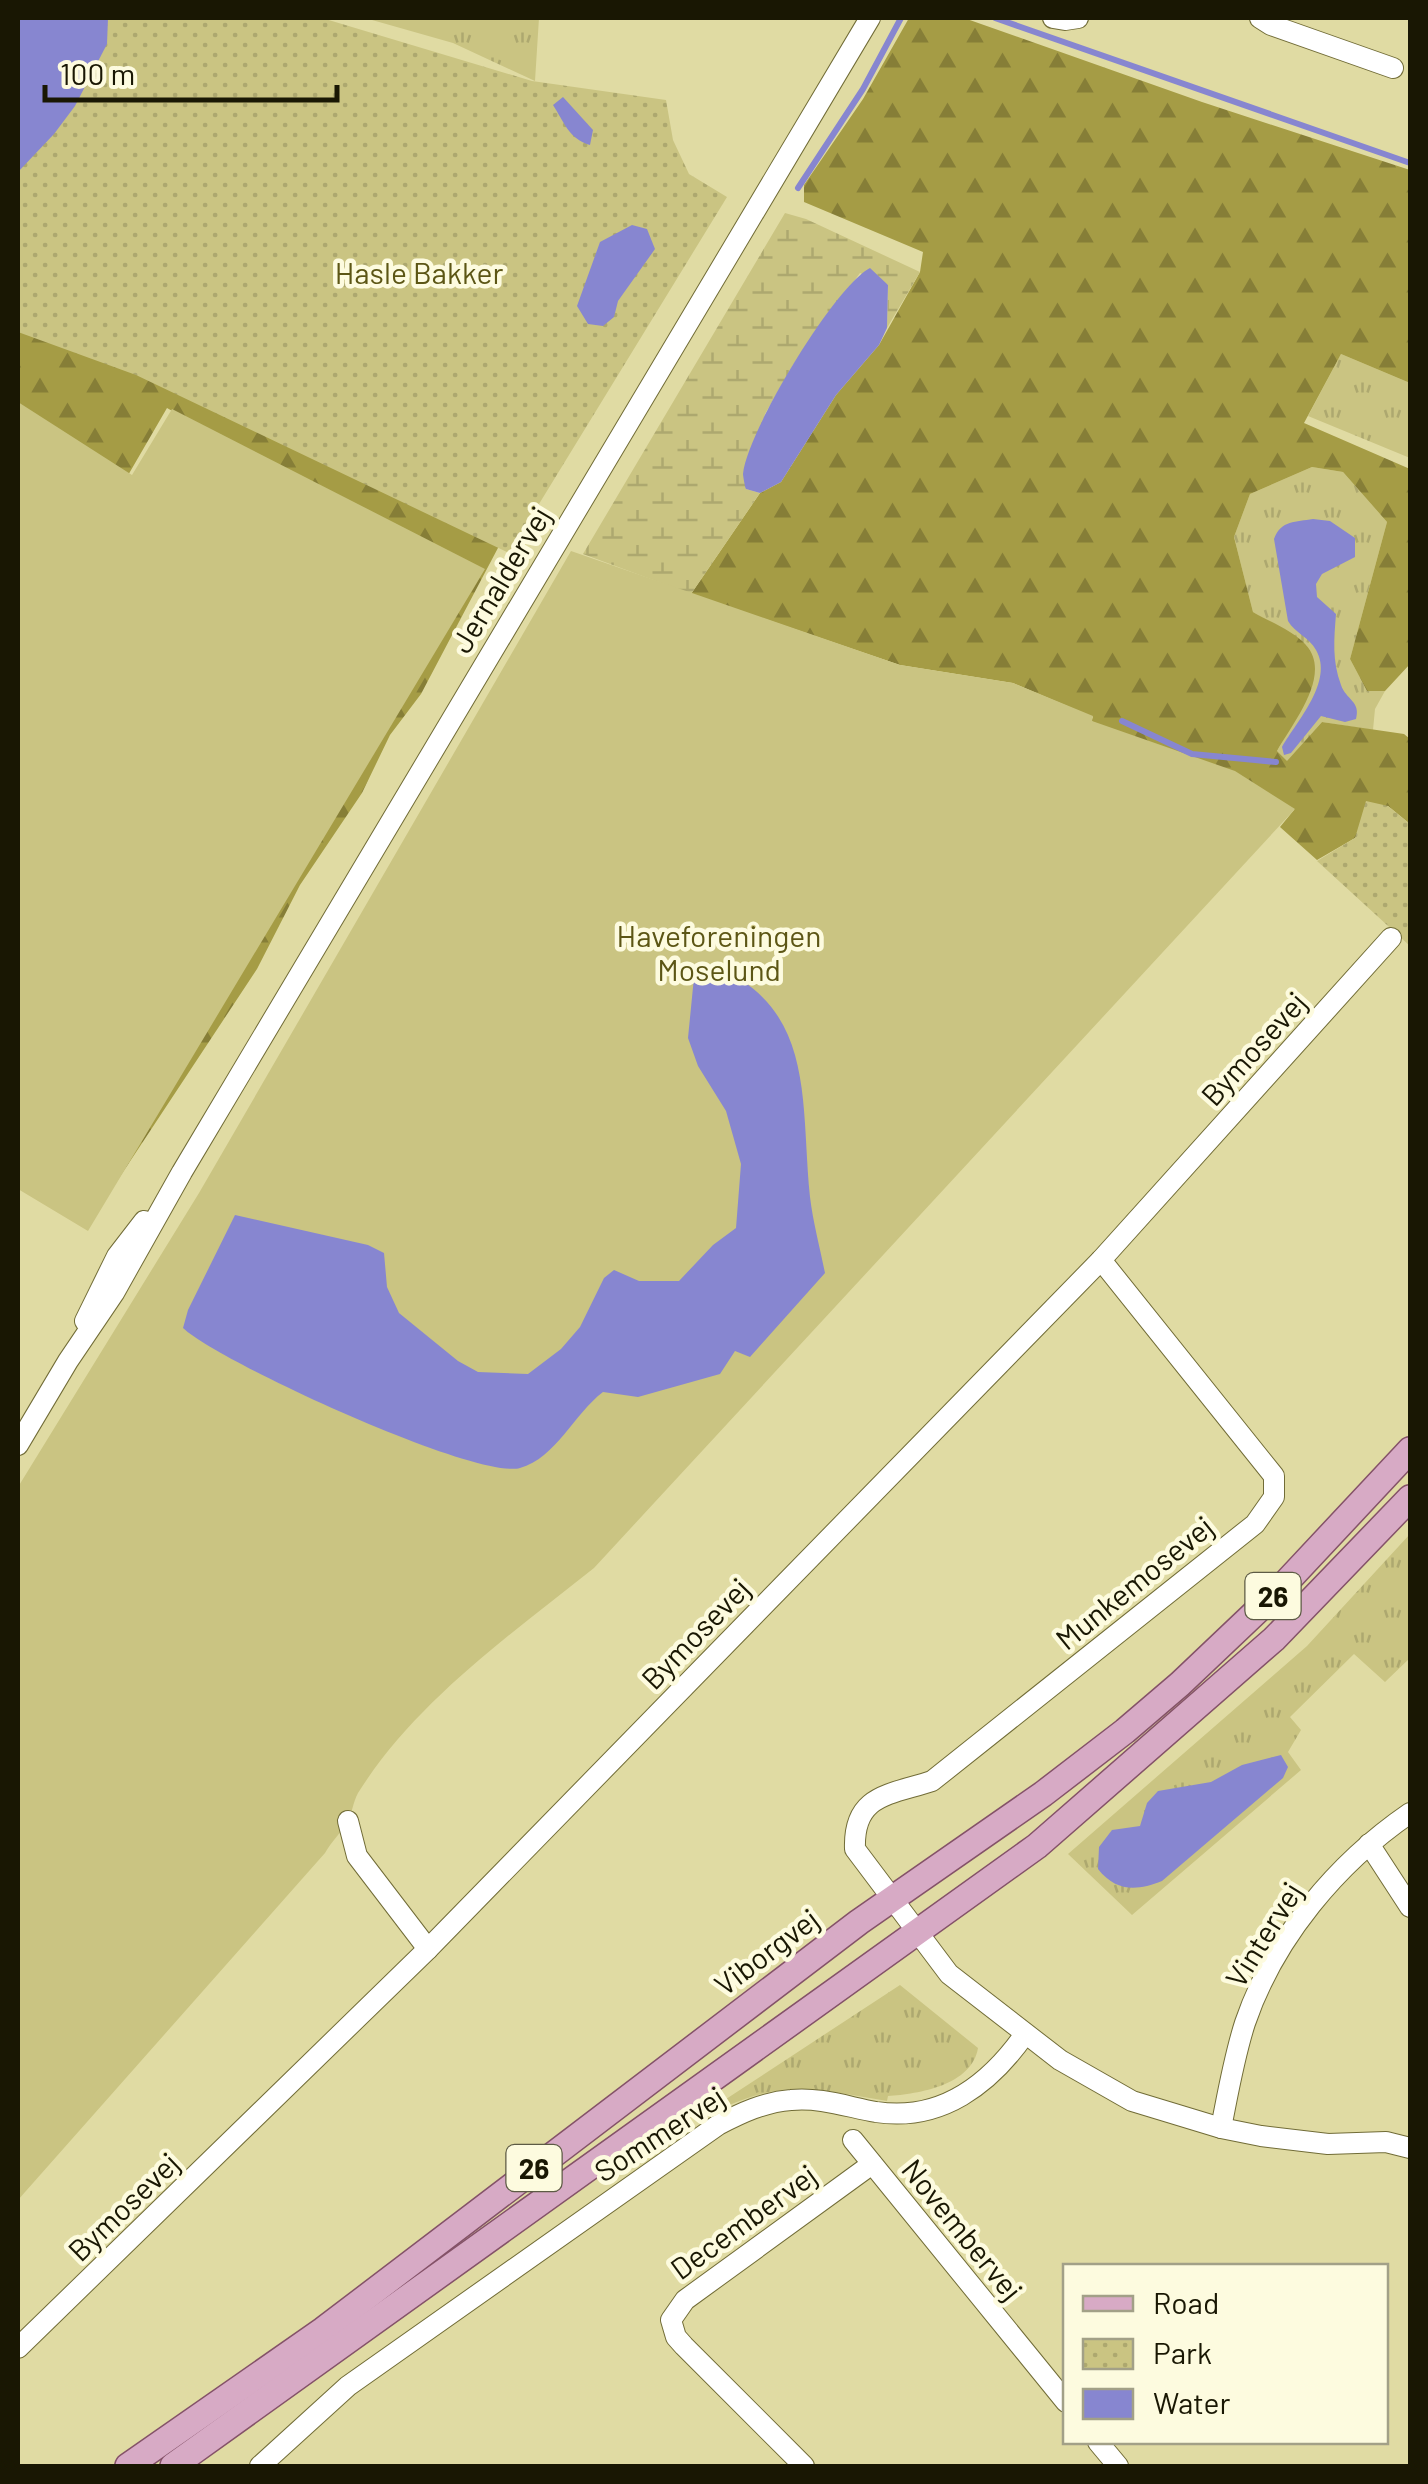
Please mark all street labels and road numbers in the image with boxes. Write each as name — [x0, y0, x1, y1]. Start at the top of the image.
street label: Jernaldervej — [442, 500, 558, 658]
street label: Bymosevej — [1193, 984, 1313, 1112]
street label: Munkemosevej — [1048, 1508, 1220, 1656]
street label: Bymosevej — [633, 1570, 757, 1696]
road number: 26 — [1246, 1573, 1300, 1619]
street label: Vintervej — [1217, 1875, 1309, 1993]
street label: Viborgvej — [707, 1900, 825, 2002]
street label: Sommervej — [587, 2078, 731, 2188]
street label: Bymosevej — [60, 2144, 186, 2268]
road number: 26 — [506, 2145, 562, 2191]
street label: Novembervej — [895, 2151, 1031, 2307]
street label: Decembervej — [663, 2156, 823, 2286]

